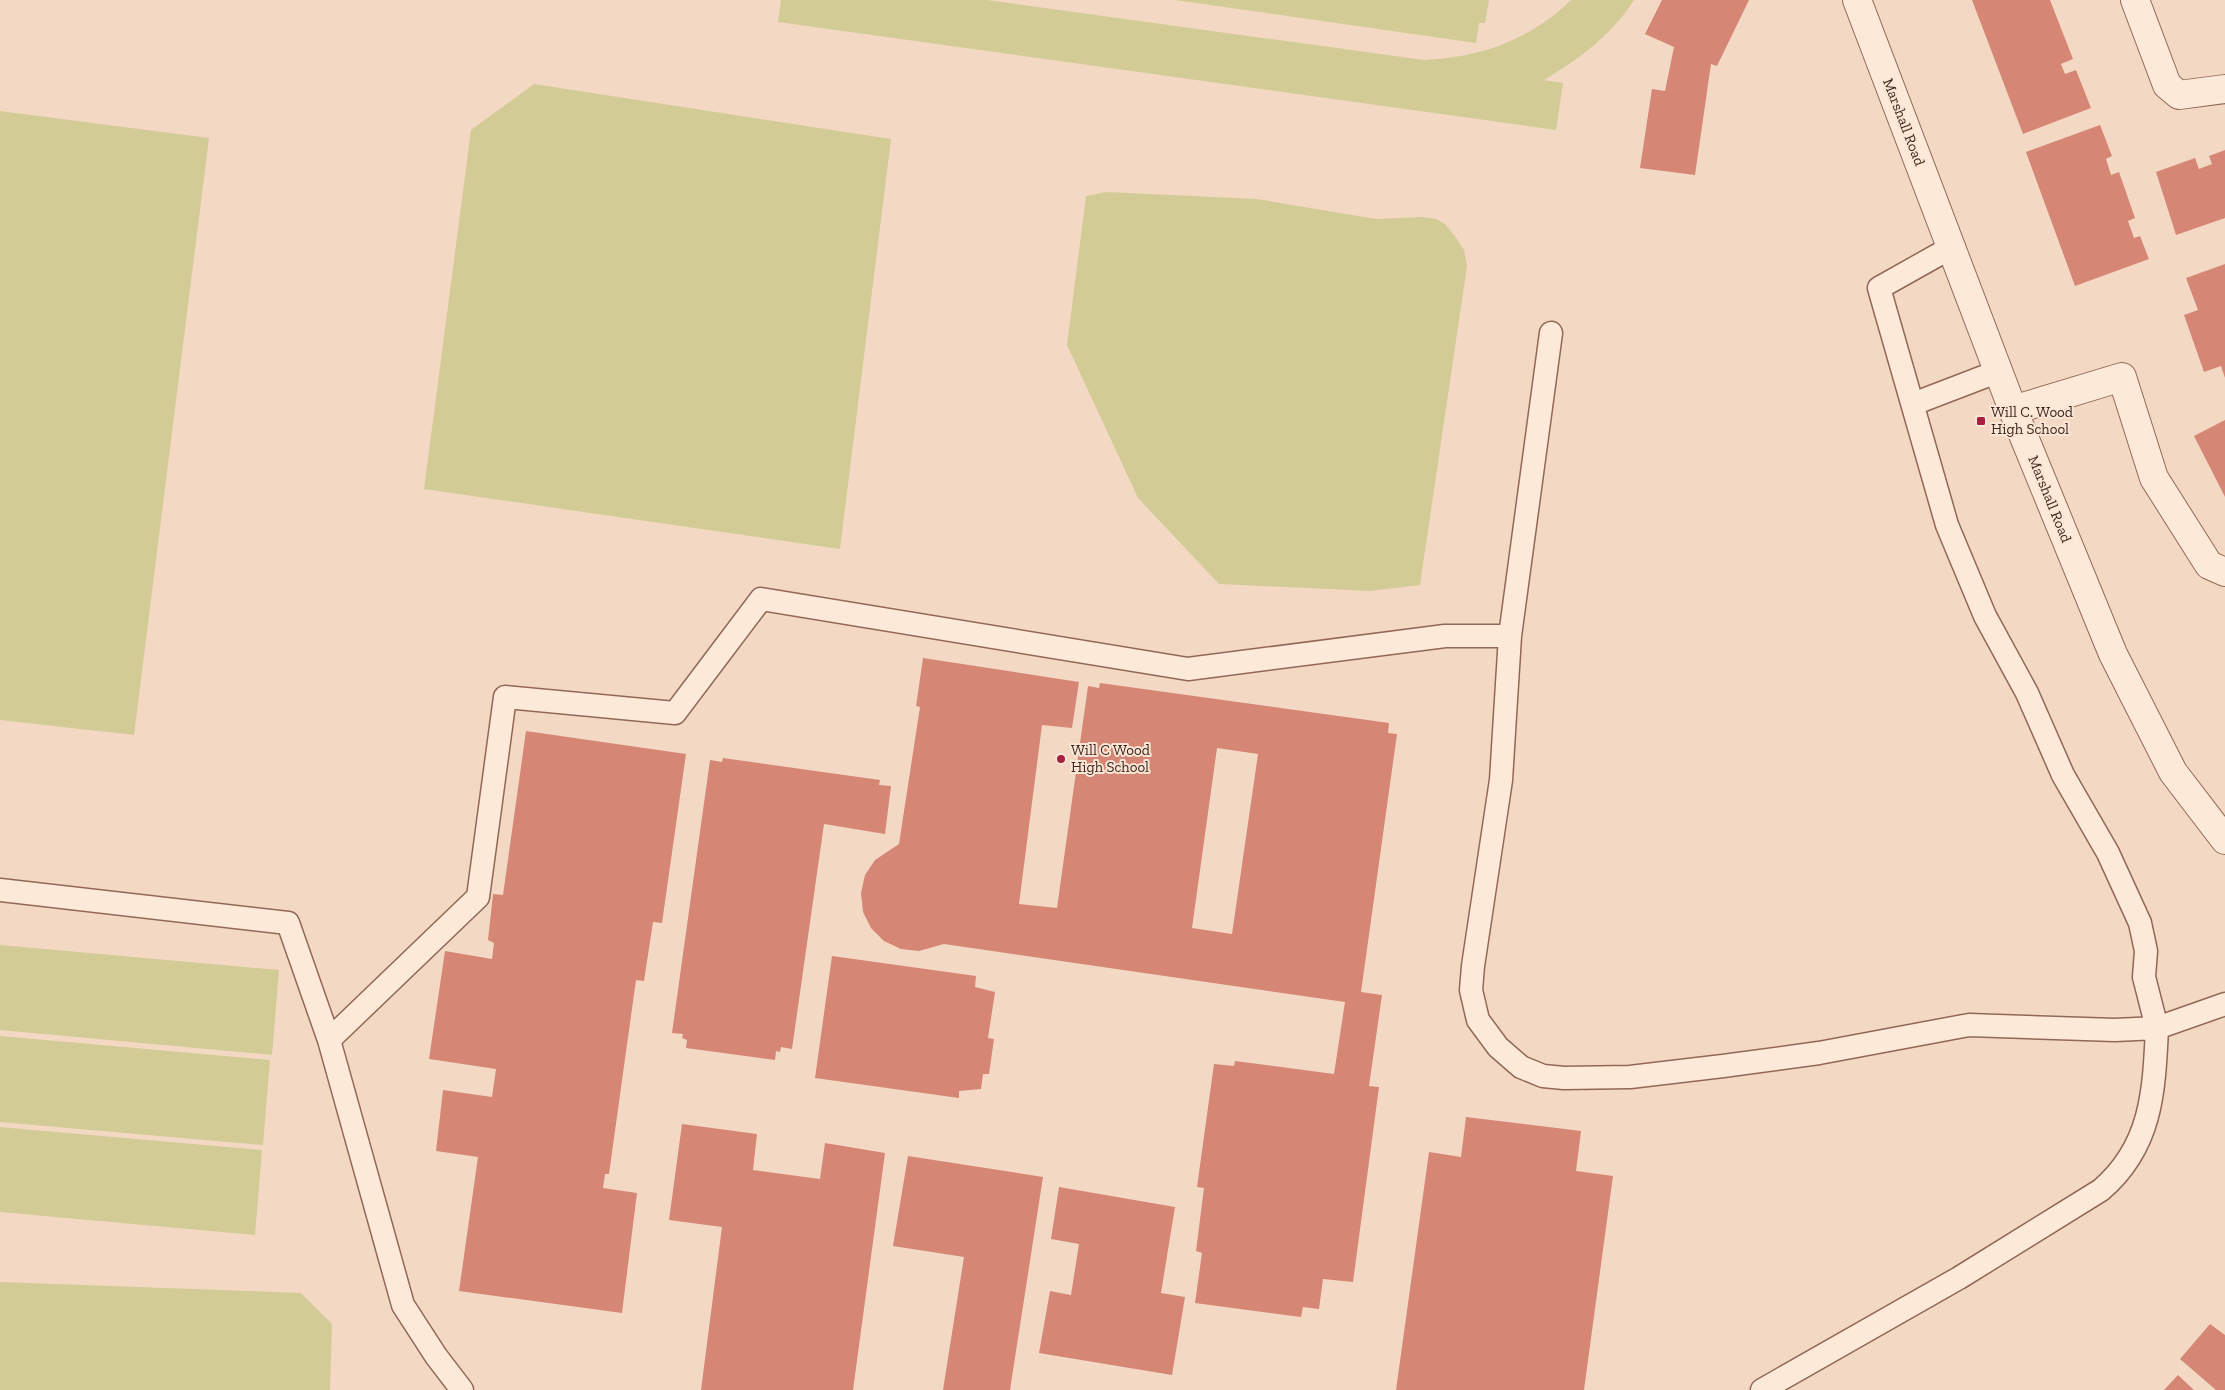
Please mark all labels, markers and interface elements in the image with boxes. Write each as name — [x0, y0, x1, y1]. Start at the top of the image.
street label: Marshall Road — [1879, 76, 1929, 169]
place label: Will C. Wood High School — [1991, 403, 2074, 438]
marker: Will C. Wood High School — [1975, 415, 1987, 427]
street label: Marshall Road — [2024, 453, 2076, 546]
place label: Will C Wood High School — [1071, 741, 1151, 776]
marker: Will C Wood High School — [1055, 753, 1067, 765]

